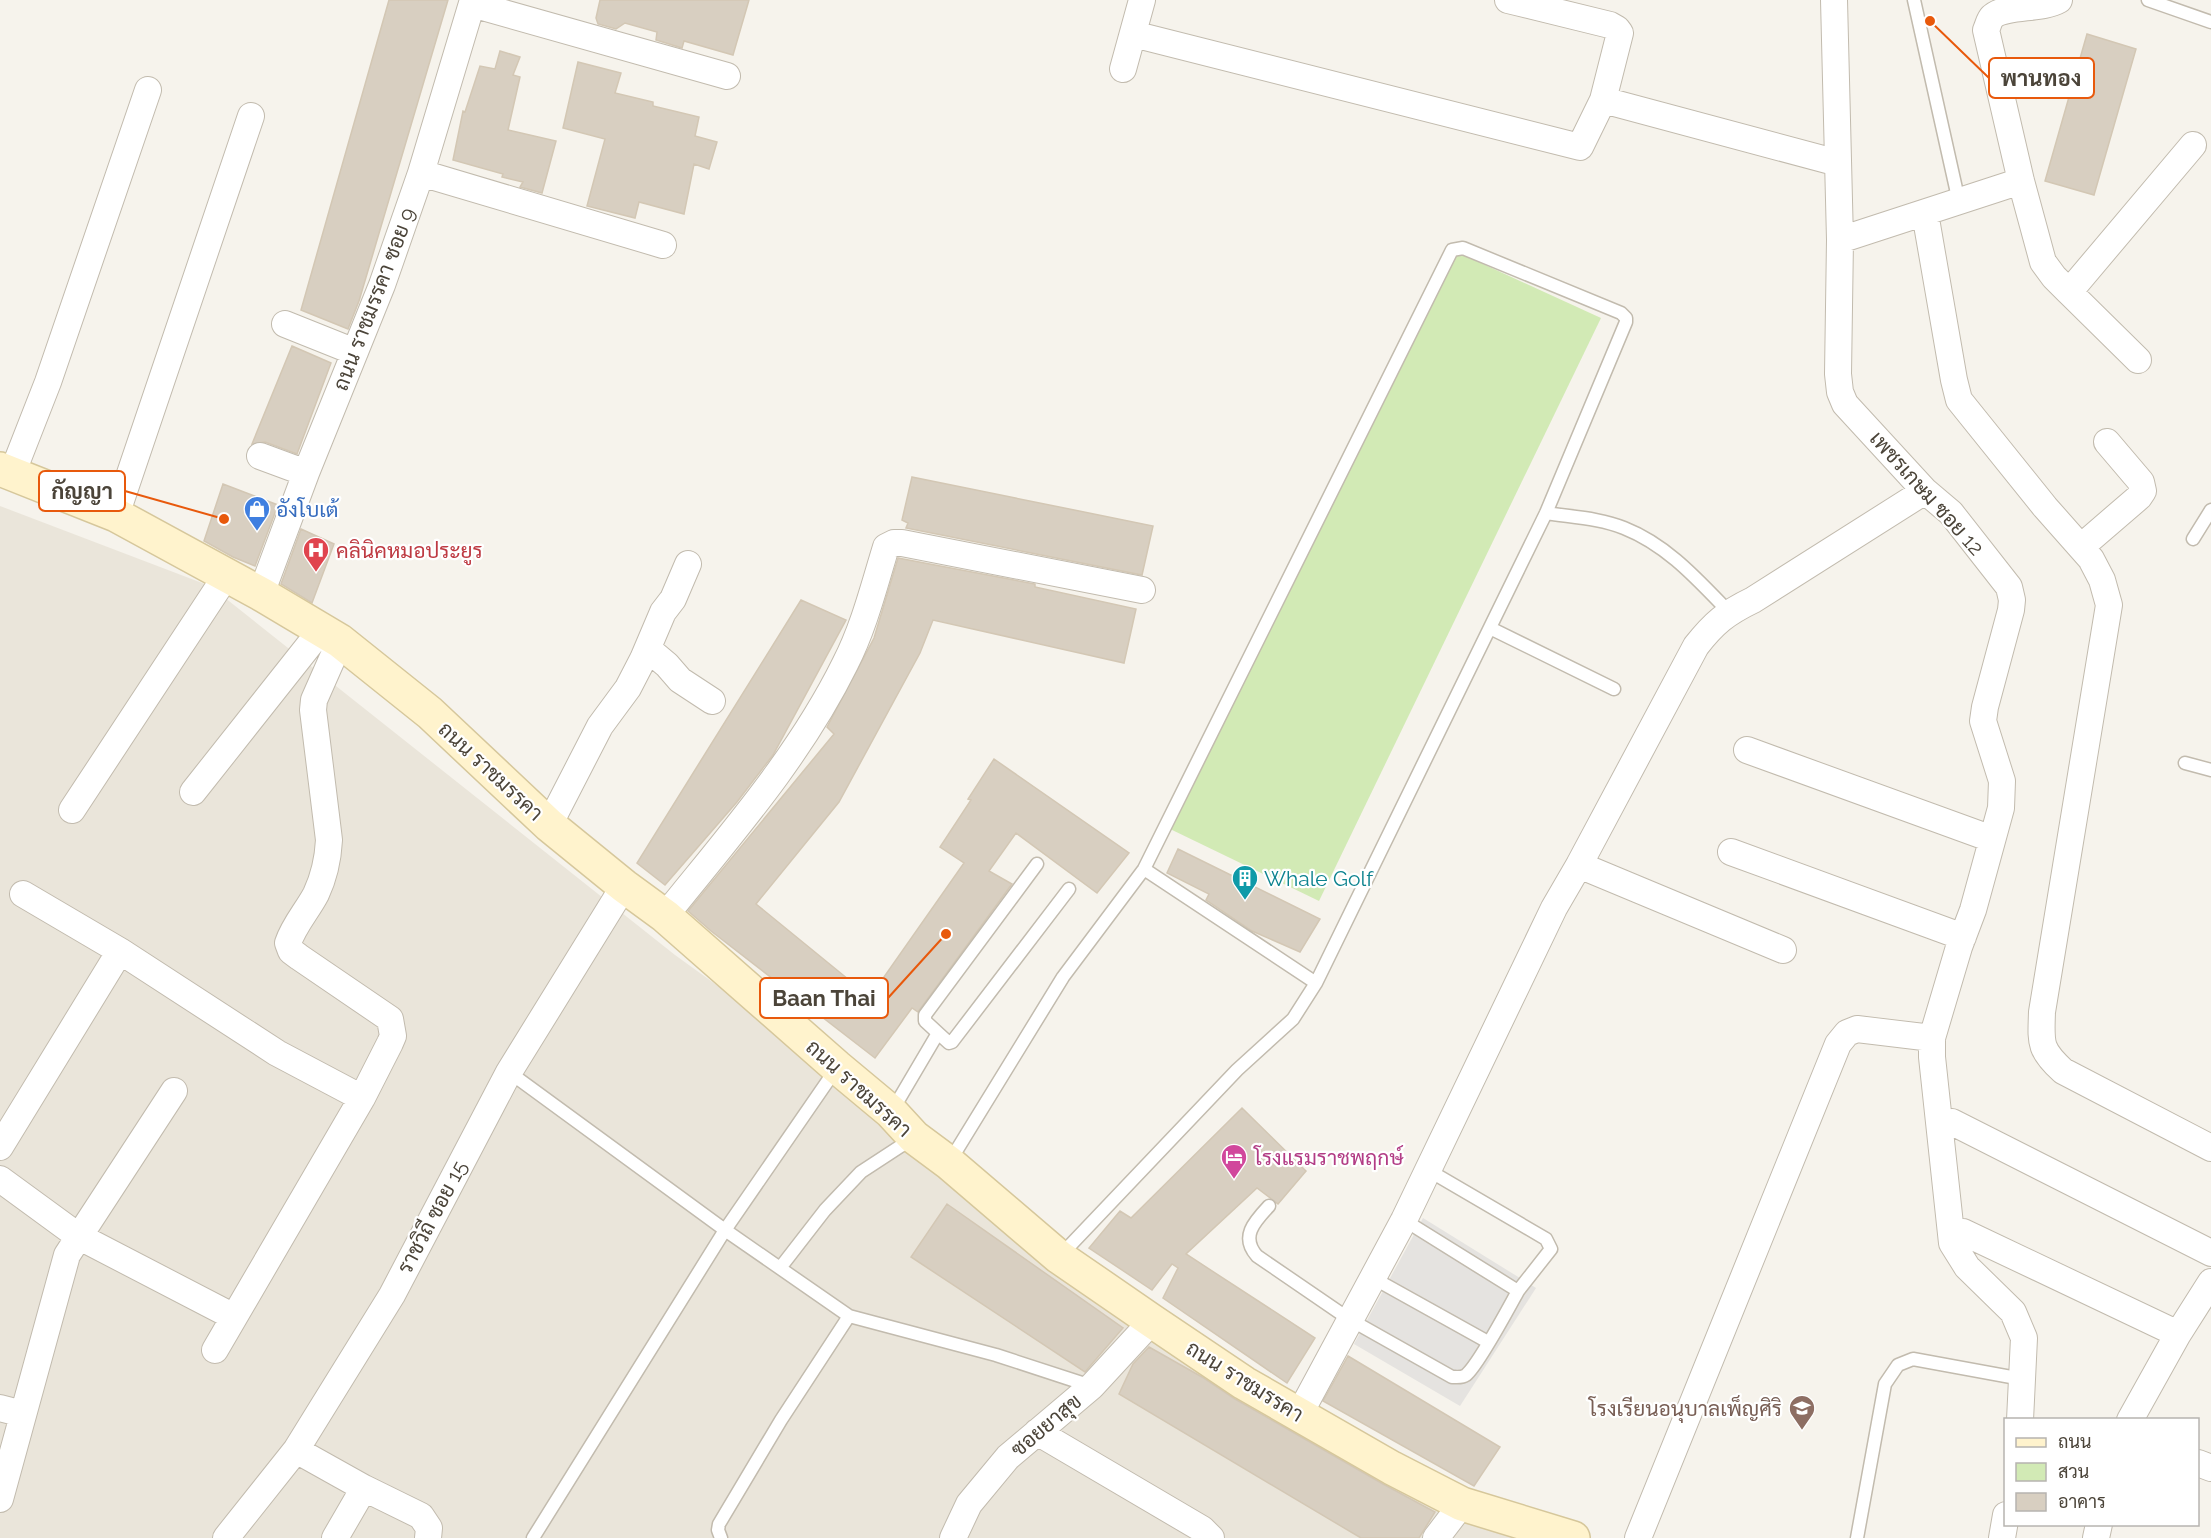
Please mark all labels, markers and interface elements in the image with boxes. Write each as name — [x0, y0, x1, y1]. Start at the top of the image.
callout: พานทอง — [1989, 58, 2094, 98]
text: พานทอง — [2001, 65, 2081, 91]
street label: ถนน ราชมรรคา ซอย 9 — [328, 204, 420, 394]
street label: เพชรเกษม ซอย 12 — [1865, 426, 1989, 560]
callout: กัญญา — [39, 471, 125, 511]
text: กัญญา — [51, 478, 113, 505]
shop icon: อังโบเต้ — [242, 494, 272, 532]
place label: อังโบเต้ — [276, 497, 339, 522]
hospital icon: คลินิคหมอประยูร — [301, 535, 331, 573]
place label: คลินิคหมอประยูร — [336, 538, 483, 566]
street label: ถนน ราชมรรคา — [434, 716, 548, 826]
building icon: Whale Golf — [1230, 863, 1260, 901]
place label: Whale Golf — [1264, 866, 1374, 891]
callout: Baan Thai — [760, 978, 888, 1018]
text: Baan Thai — [772, 985, 876, 1011]
street label: ถนน ราชมรรคา — [801, 1034, 917, 1142]
hotel icon: โรงแรมราชพฤกษ์ — [1219, 1142, 1249, 1180]
place label: โรงแรมราชพฤกษ์ — [1253, 1144, 1404, 1170]
street label: ราชวิถี ซอย 15 — [392, 1156, 472, 1278]
street label: ถนน ราชมรรคา — [1182, 1335, 1308, 1427]
street label: ซอยยาสุข — [1006, 1388, 1088, 1463]
school or university icon: โรงเรียนอนุบาลเพ็ญศิริ — [1787, 1393, 1817, 1431]
place label: โรงเรียนอนุบาลเพ็ญศิริ — [1588, 1394, 1782, 1423]
legend — [2004, 1418, 2199, 1526]
text: ถนน — [2058, 1431, 2091, 1452]
text: สวน — [2058, 1461, 2089, 1482]
text: อาคาร — [2058, 1491, 2106, 1512]

